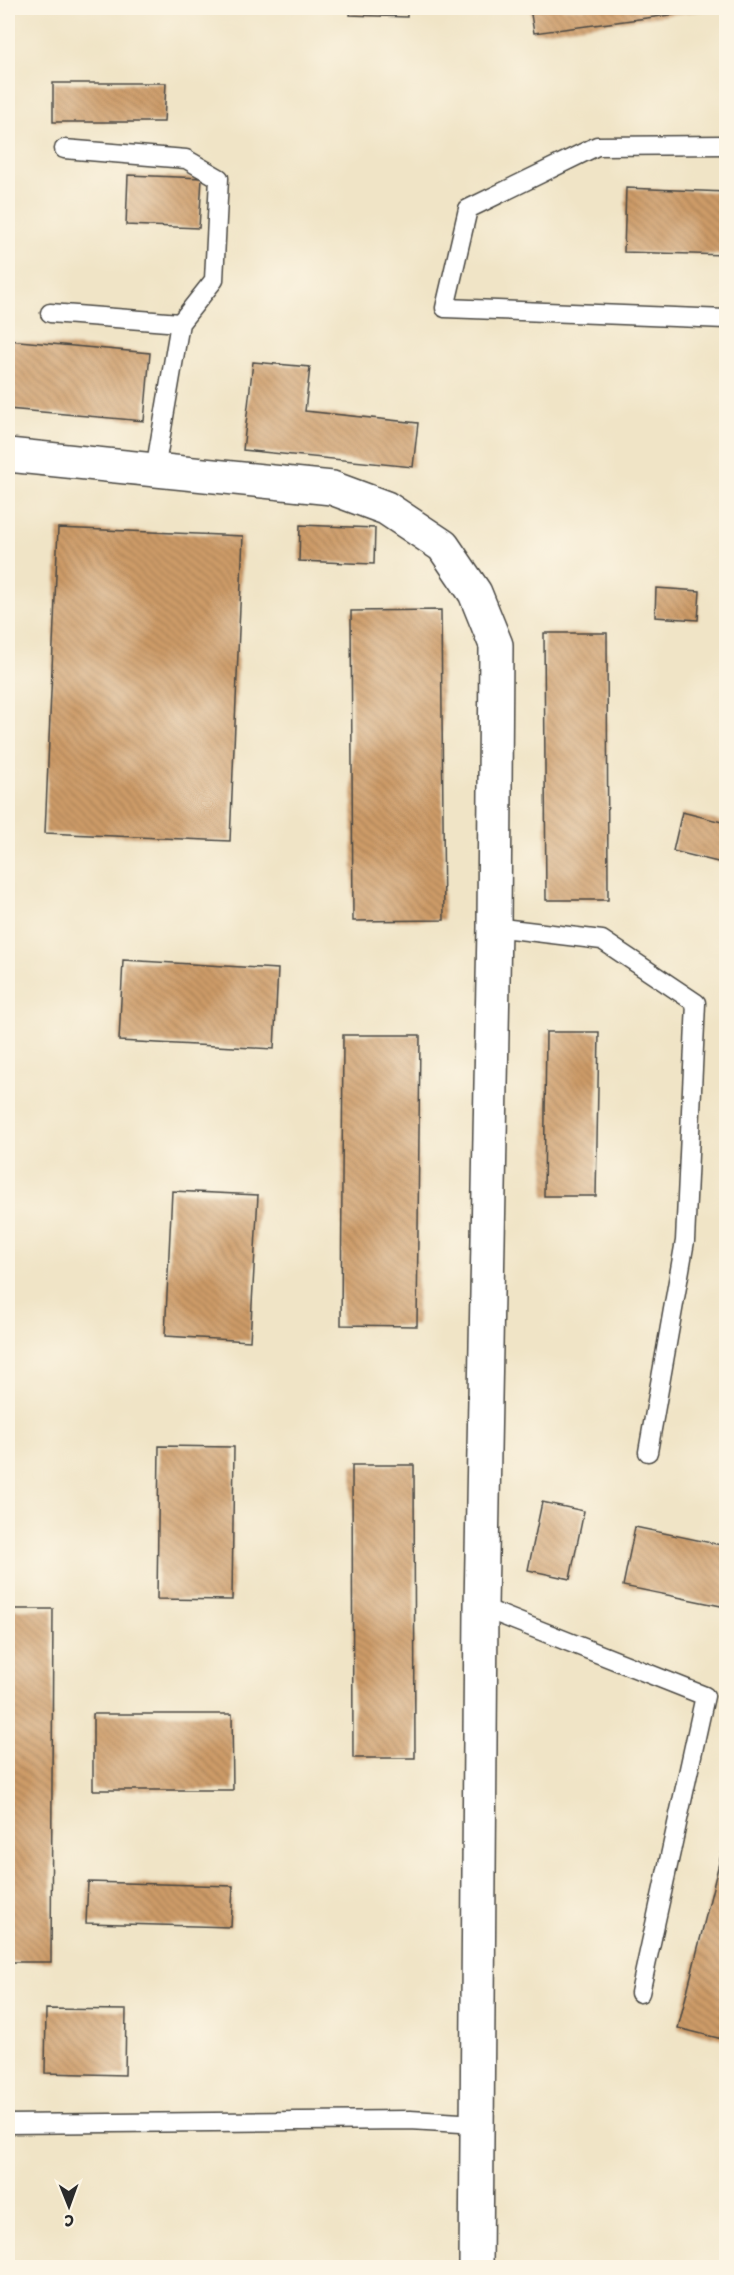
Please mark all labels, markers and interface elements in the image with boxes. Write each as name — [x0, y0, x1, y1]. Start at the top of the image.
north arrow — [39, 2176, 99, 2236]
text: С — [64, 2210, 74, 2231]

